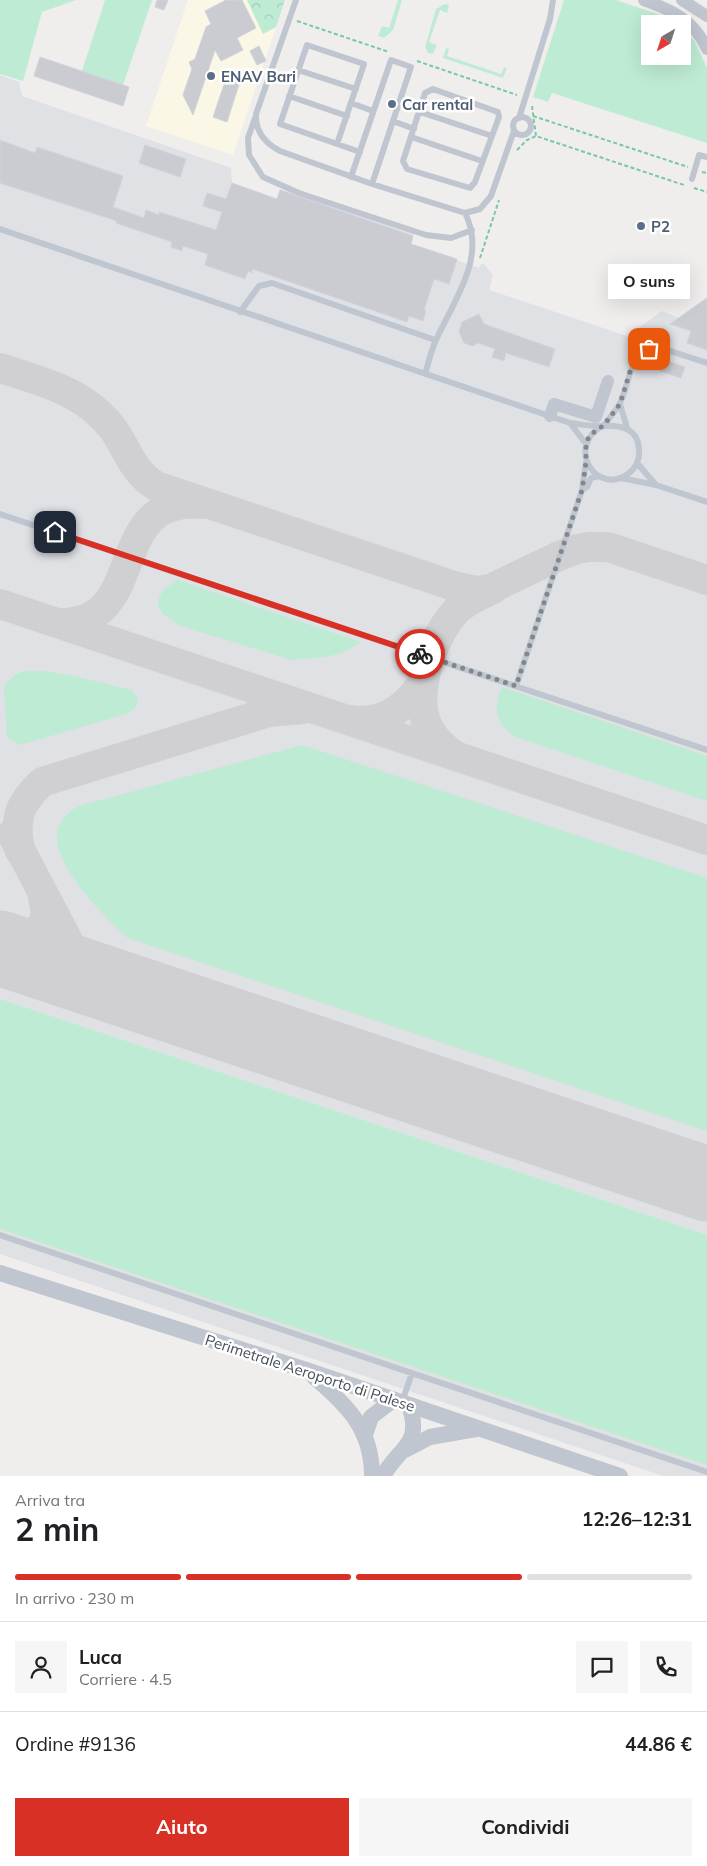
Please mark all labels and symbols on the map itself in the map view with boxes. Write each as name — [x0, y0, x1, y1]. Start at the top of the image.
north arrow — [641, 15, 691, 65]
place label: ENAV Bari — [221, 67, 296, 86]
marker: ENAV Bari — [205, 70, 217, 82]
place label: Car rental — [402, 95, 473, 114]
marker: Car rental — [386, 98, 398, 110]
place label: P2 — [651, 217, 670, 236]
marker: P2 — [635, 220, 647, 232]
callout: O suns — [608, 264, 690, 299]
pin — [628, 328, 670, 370]
pin — [34, 511, 76, 553]
courier — [395, 629, 445, 679]
street label: Perimetrale Aeroporto di Palese — [203, 1330, 417, 1416]

